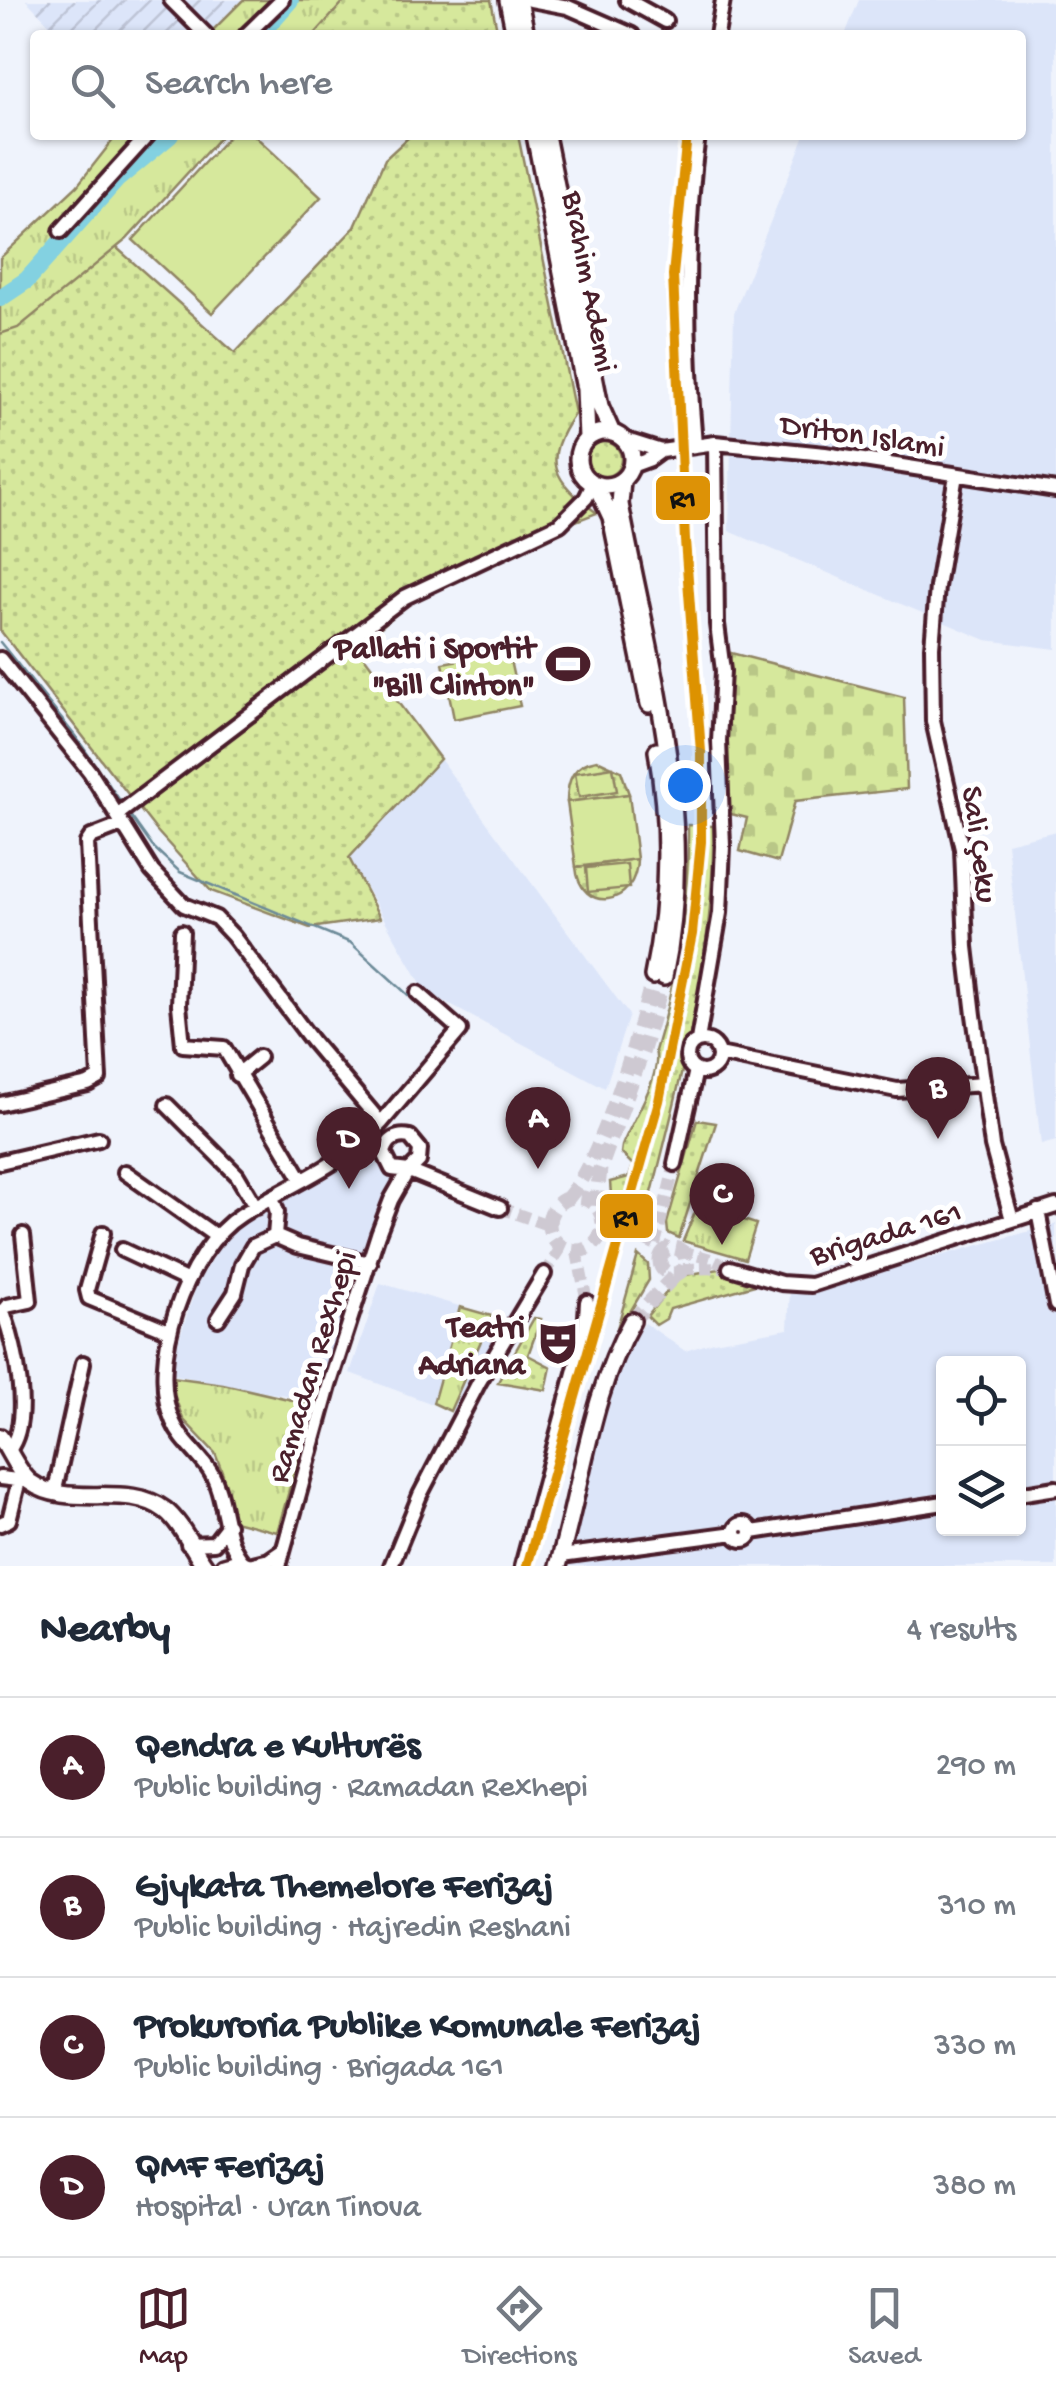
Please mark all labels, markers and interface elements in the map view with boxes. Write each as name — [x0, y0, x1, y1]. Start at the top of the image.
search box — [30, 30, 1026, 140]
icon: search — [65, 58, 120, 113]
text: Search here — [145, 63, 332, 107]
street label: Brahim Ademi — [551, 187, 623, 376]
street label: Driton Islami — [776, 407, 947, 468]
line badge: R1 — [654, 474, 712, 522]
text: R1 — [669, 485, 696, 518]
place label: Pallati i Sportit "Bill Clinton" — [332, 632, 538, 707]
sports icon: Pallati i Sportit "Bill Clinton" — [544, 640, 592, 688]
your location — [660, 760, 711, 811]
street label: Sali Çeku — [950, 784, 1004, 905]
pin: B — [906, 1056, 970, 1139]
pin: A — [506, 1086, 570, 1169]
pin: D — [316, 1106, 382, 1189]
pin: C — [690, 1162, 754, 1245]
line badge: R1 — [598, 1192, 655, 1240]
street label: Brigada 161 — [805, 1195, 967, 1277]
text: R1 — [612, 1204, 639, 1237]
street label: Ramadan Rexhepi — [261, 1247, 368, 1488]
place label: Teatri Adriana — [417, 1311, 527, 1386]
theatre icon: Teatri Adriana — [534, 1319, 582, 1367]
map controls — [936, 1356, 1026, 1536]
button: locate — [936, 1356, 1026, 1446]
button: layers — [936, 1446, 1026, 1536]
text: Nearby — [40, 1607, 170, 1656]
text: 4 results — [907, 1612, 1016, 1650]
text: Qendra e Kulturës — [135, 1726, 420, 1770]
text: A — [63, 1748, 82, 1786]
text: 290 m — [936, 1748, 1016, 1786]
text: Public building · Ramadan Rexhepi — [135, 1770, 588, 1808]
text: Gjykata Themelore Ferizaj — [135, 1866, 553, 1910]
text: B — [64, 1888, 81, 1926]
text: 310 m — [938, 1888, 1016, 1926]
text: Public building · Hajredin Reshani — [135, 1910, 571, 1948]
text: Prokuroria Publike Komunale Ferizaj — [135, 2006, 701, 2050]
text: C — [64, 2028, 81, 2066]
text: 330 m — [934, 2028, 1016, 2066]
text: Public building · Brigada 161 — [135, 2050, 504, 2088]
text: QMF Ferizaj — [135, 2146, 325, 2190]
text: D — [62, 2168, 83, 2206]
text: 380 m — [933, 2168, 1016, 2206]
text: Hospital · Uran Tinova — [135, 2190, 421, 2228]
tab: Map — [136, 2281, 191, 2374]
tab: Directions — [463, 2281, 577, 2374]
tab: Saved — [848, 2281, 920, 2374]

